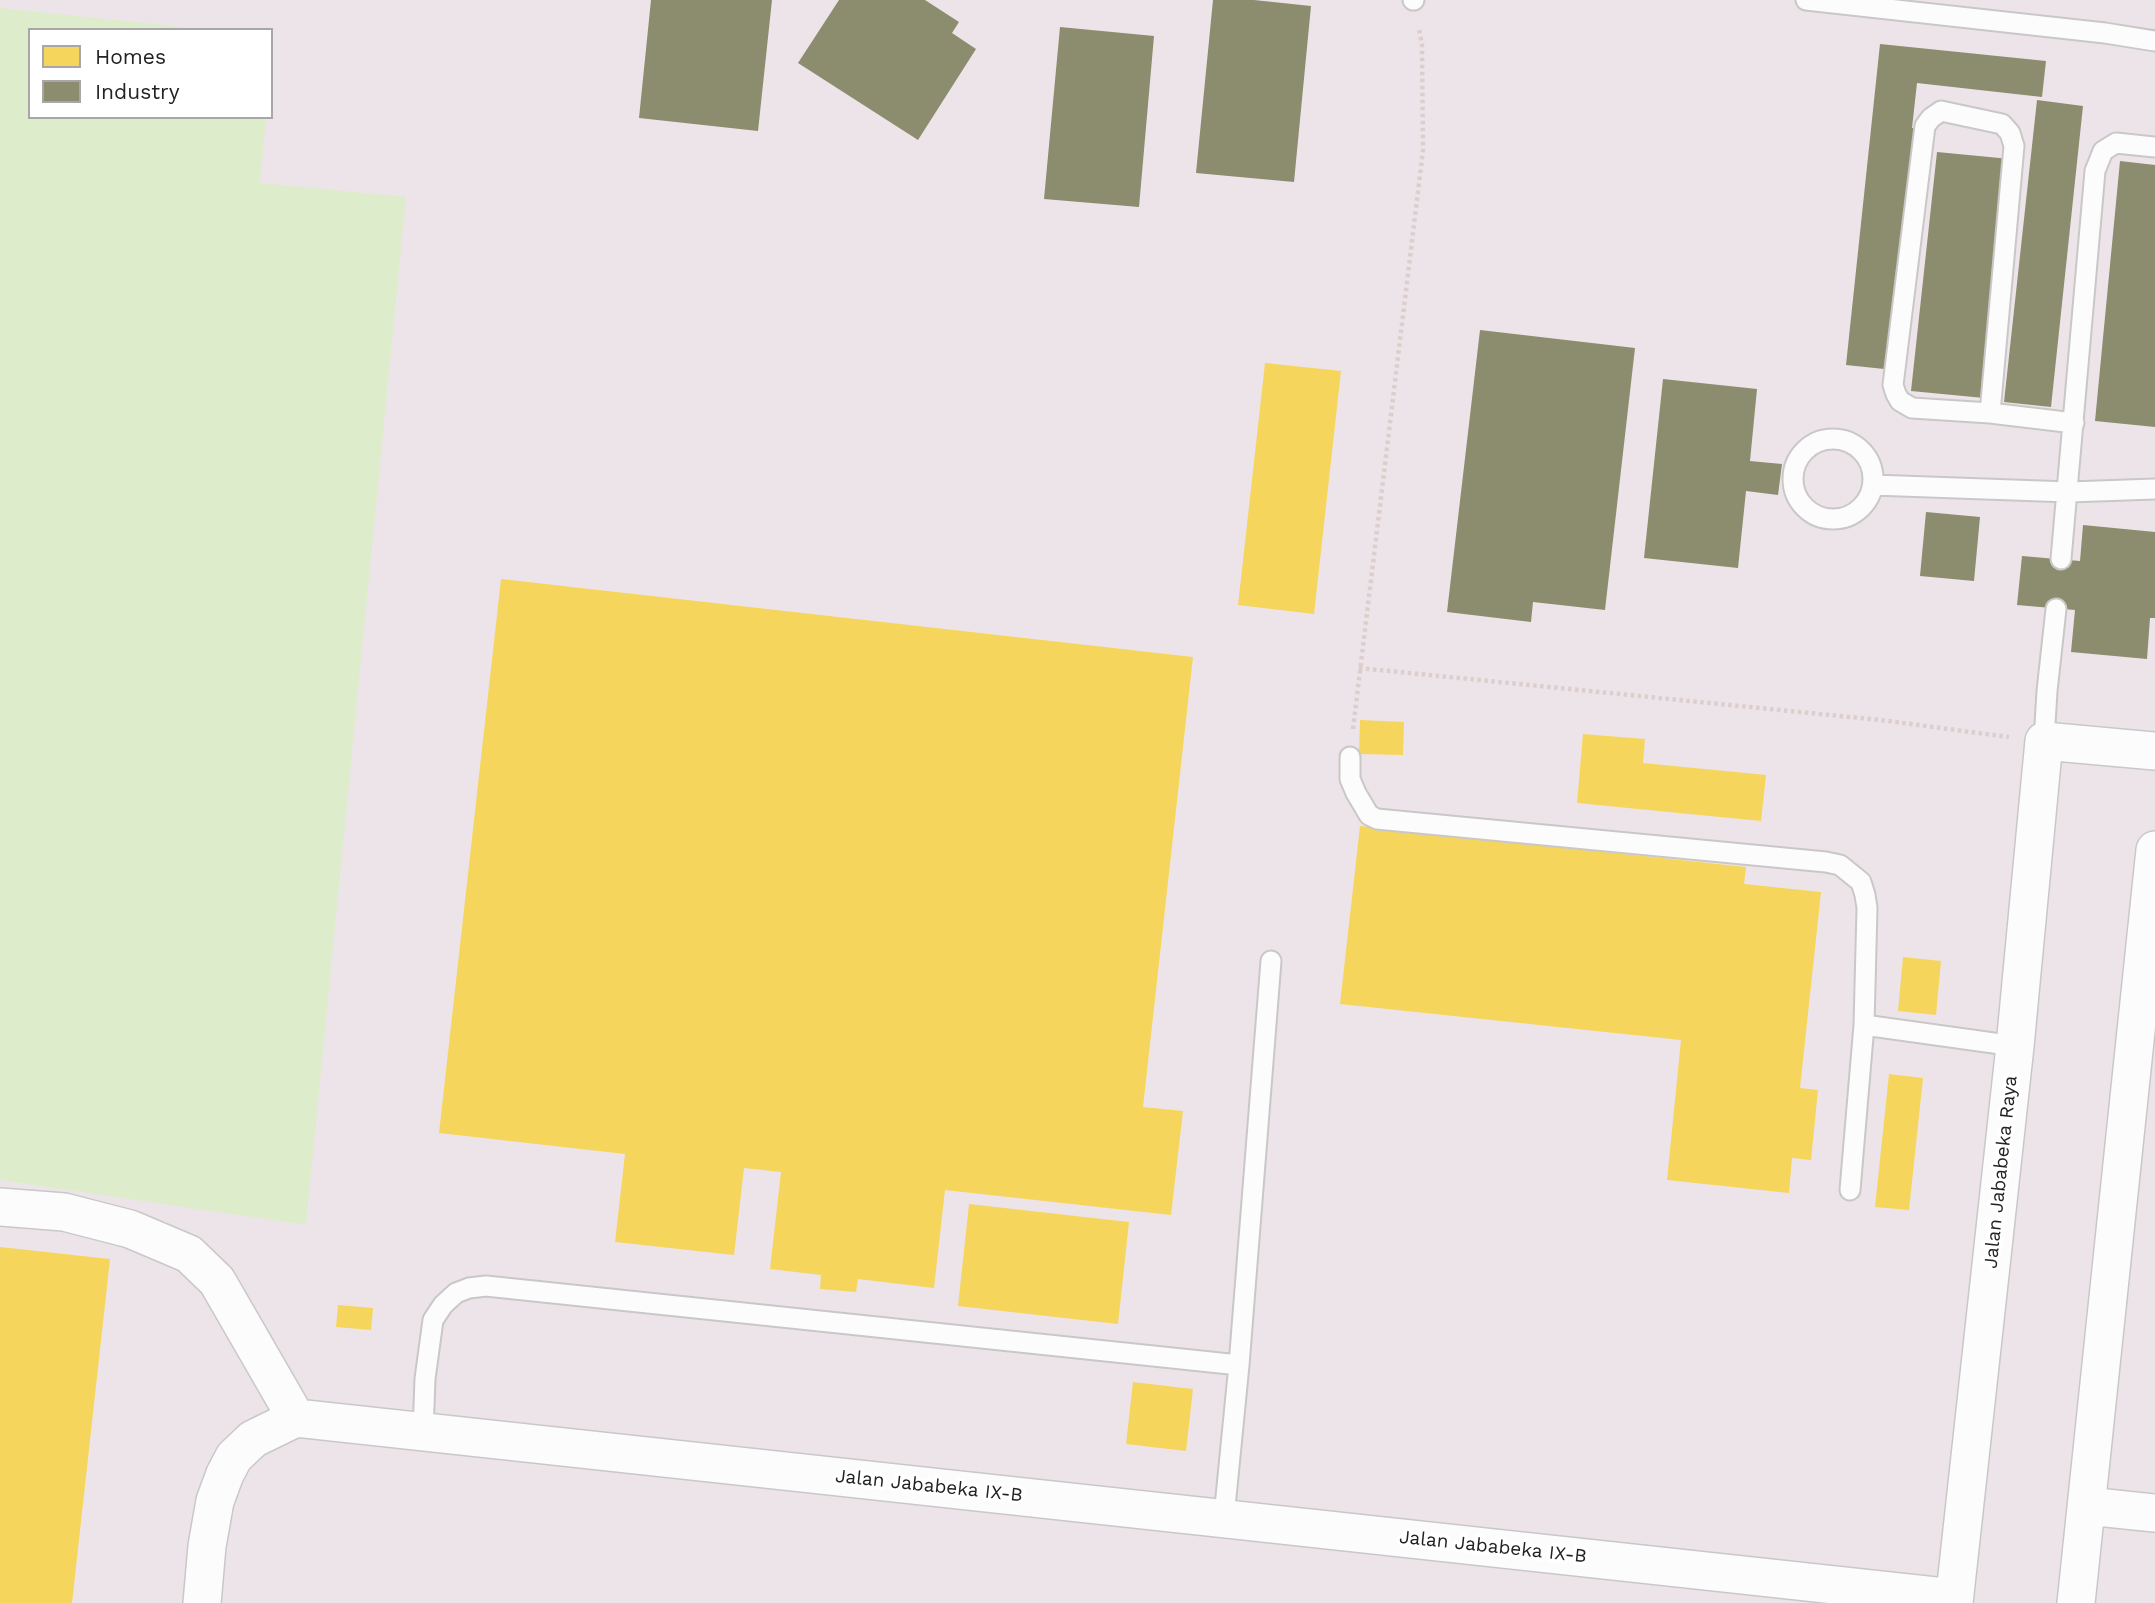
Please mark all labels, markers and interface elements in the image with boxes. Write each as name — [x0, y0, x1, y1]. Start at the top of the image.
legend — [28, 28, 273, 119]
text: Homes — [95, 44, 166, 69]
text: Industry — [95, 79, 180, 104]
street label: Jalan Jababeka Raya — [1980, 1075, 2022, 1269]
street label: Jalan Jababeka IX-B — [834, 1465, 1024, 1507]
street label: Jalan Jababeka IX-B — [1398, 1526, 1588, 1568]

